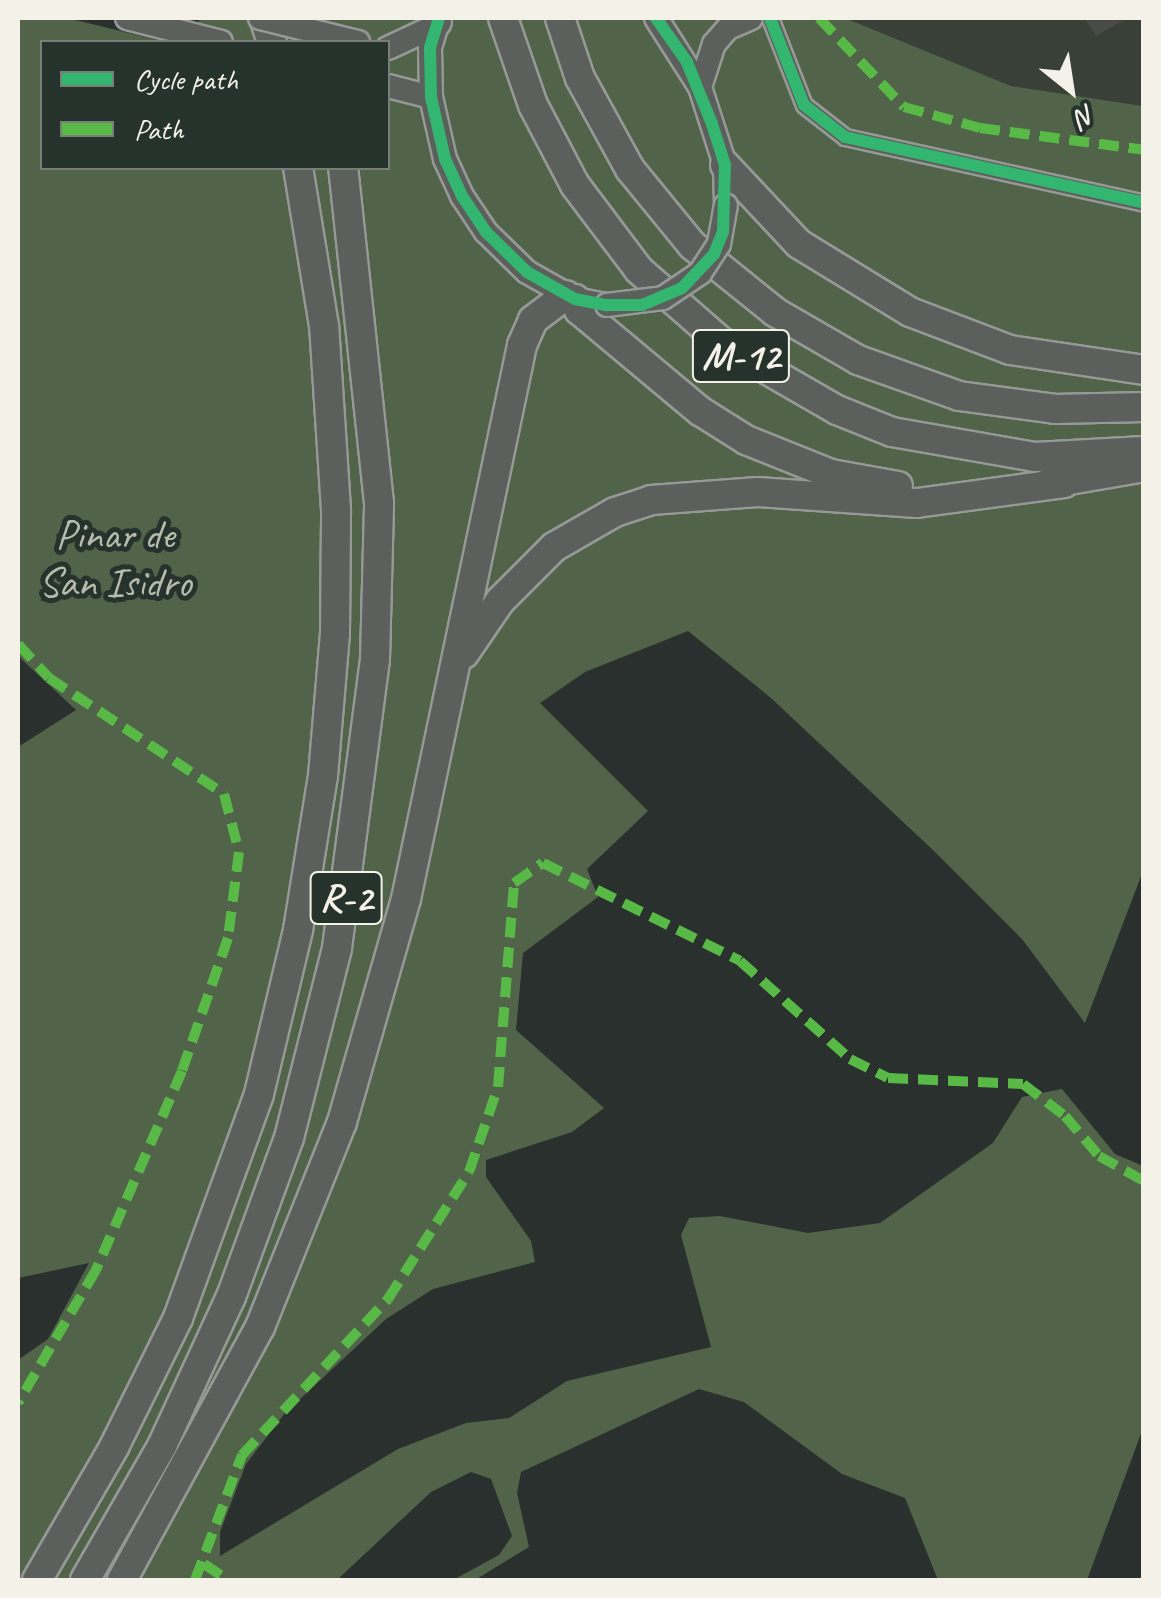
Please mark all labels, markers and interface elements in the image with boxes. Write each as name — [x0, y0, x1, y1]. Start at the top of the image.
legend — [40, 40, 390, 170]
north arrow — [1021, 40, 1121, 140]
text: Cycle path — [134, 60, 238, 98]
text: N — [1070, 97, 1103, 136]
text: Path — [134, 110, 183, 148]
road number: M-12 — [691, 321, 791, 391]
park label: Pinar de San Isidro — [39, 510, 191, 608]
road number: R-2 — [308, 863, 384, 933]

